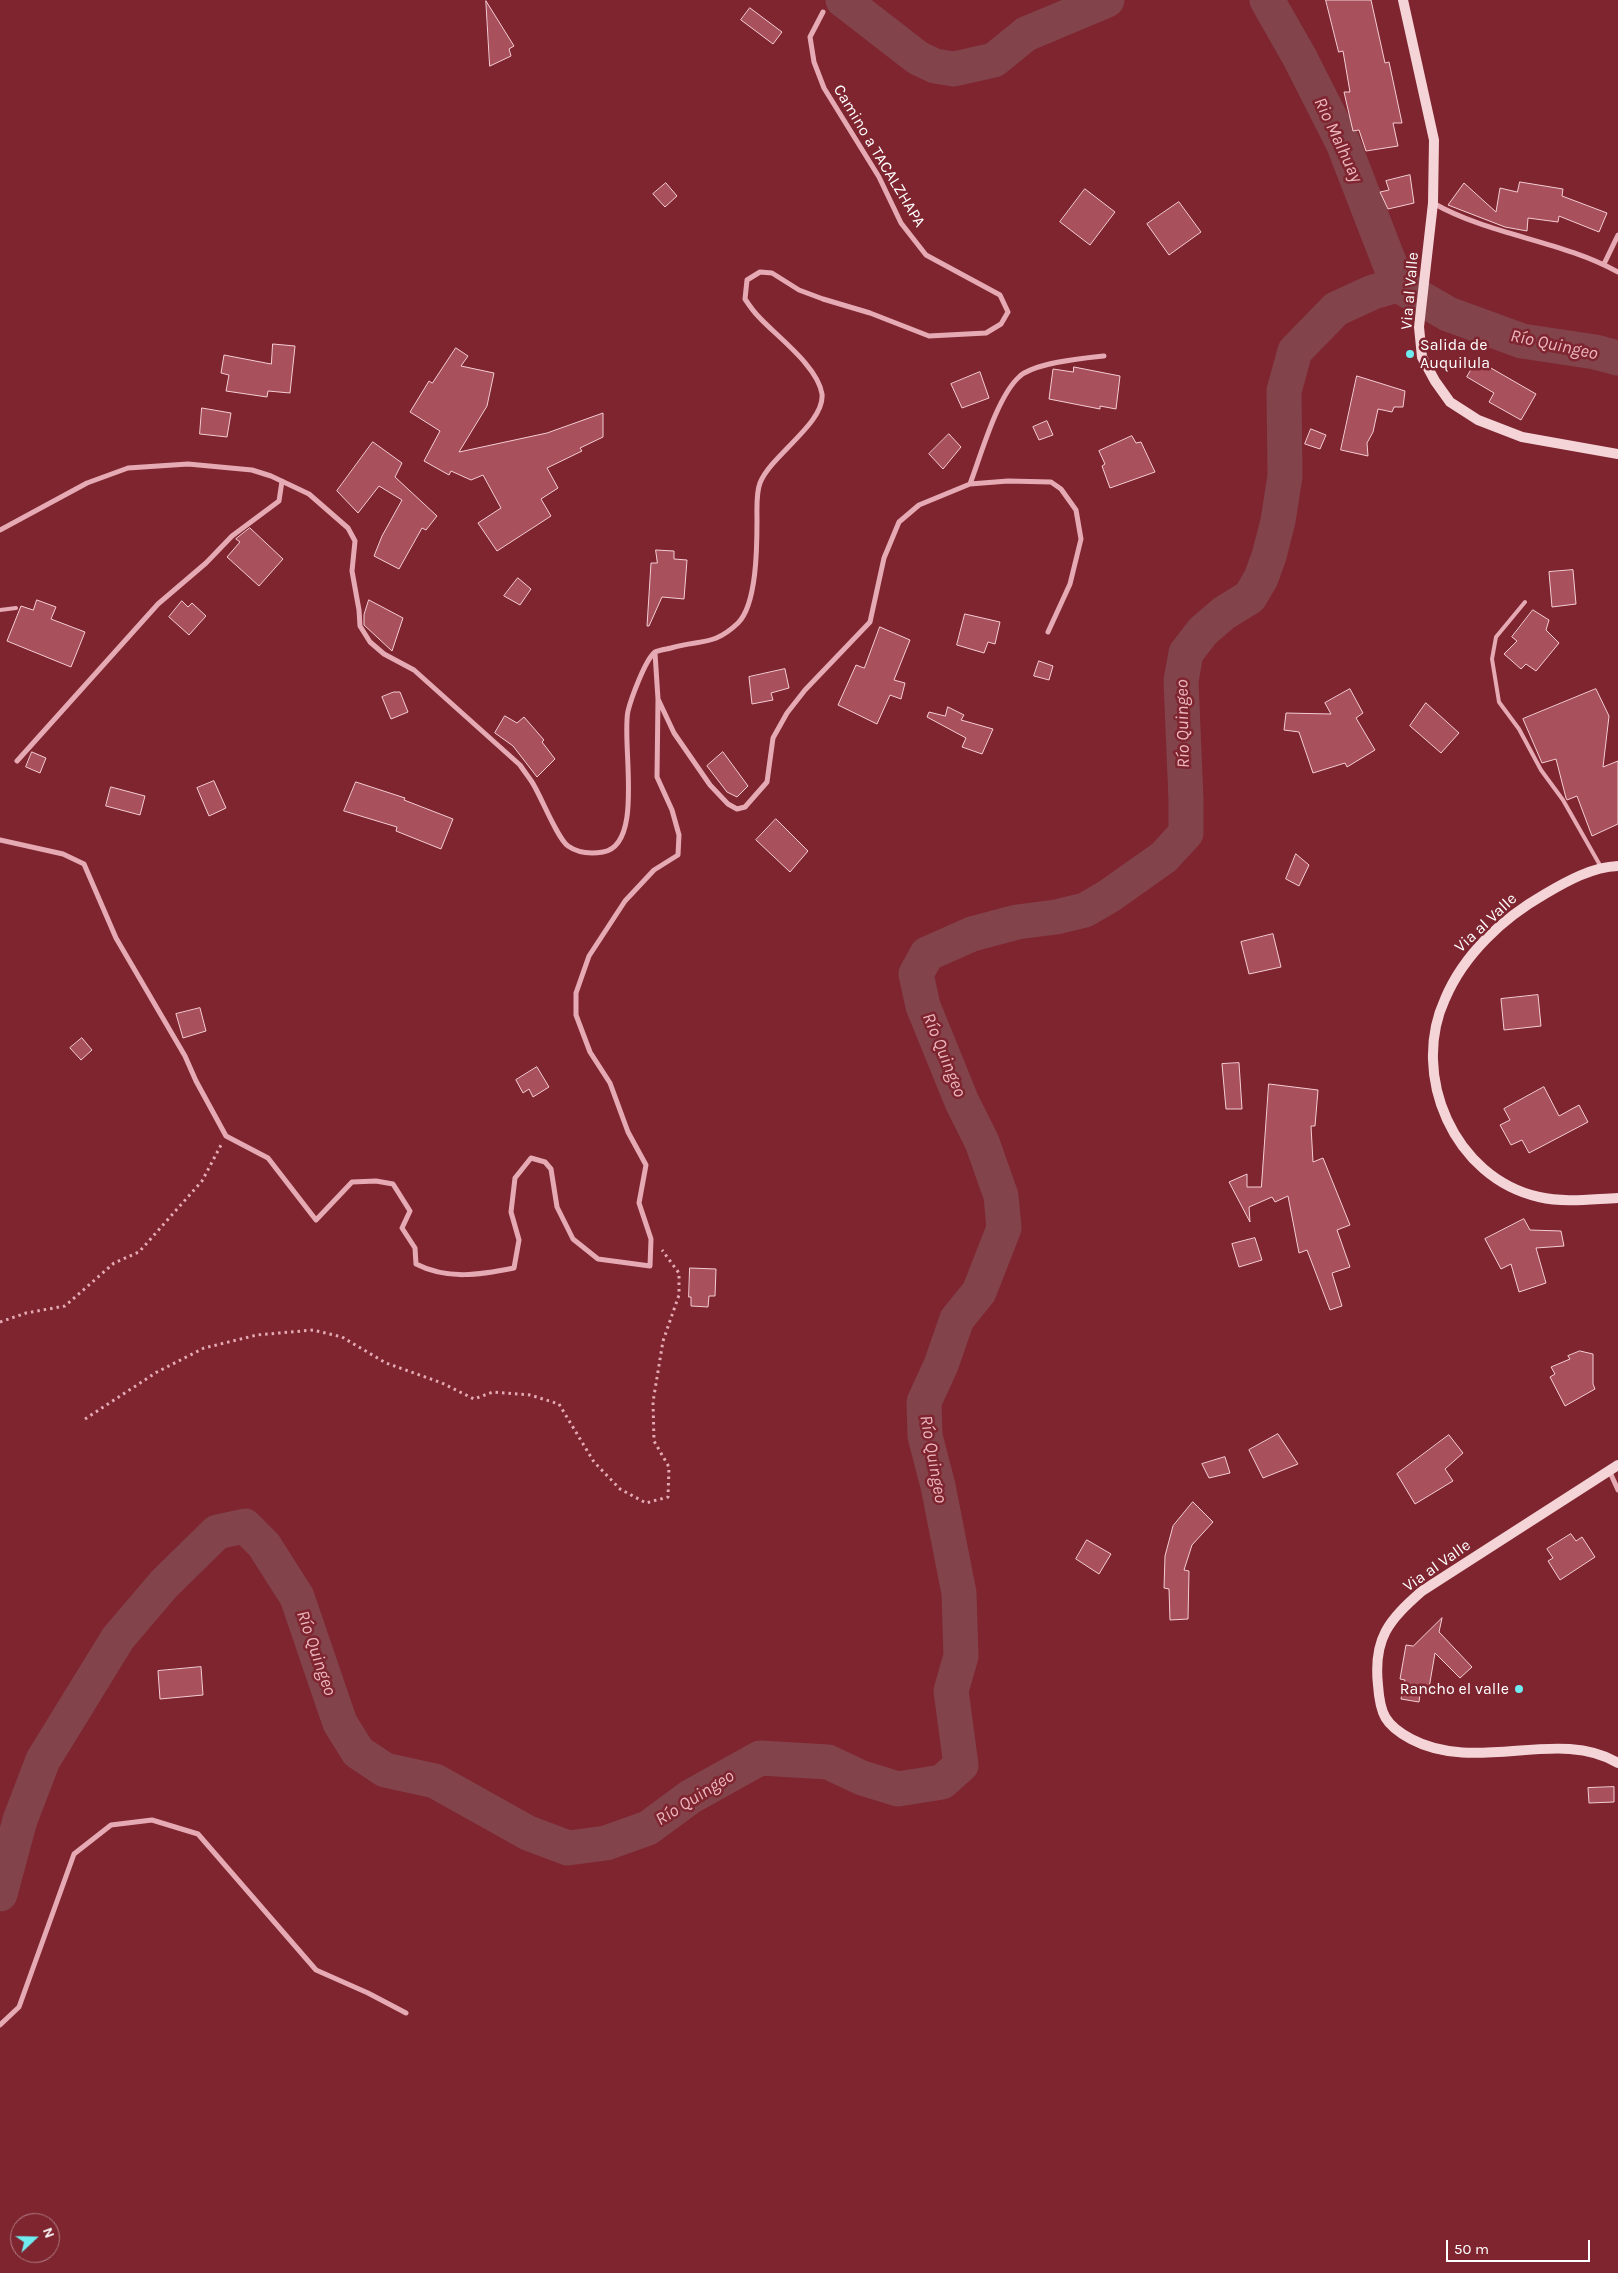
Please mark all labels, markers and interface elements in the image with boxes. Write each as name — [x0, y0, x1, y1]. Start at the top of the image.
street label: Camino a TACALZHAPA — [829, 81, 929, 231]
water label: Rio Malhuay — [1309, 94, 1367, 186]
street label: Via al Valle — [1397, 251, 1423, 331]
water label: Río Quingeo — [1508, 325, 1600, 365]
place label: Salida de Auquilula — [1420, 335, 1490, 373]
marker: Salida de Auquilula — [1404, 348, 1416, 360]
water label: Río Quingeo — [1171, 679, 1195, 769]
street label: Via al Valle — [1451, 889, 1521, 957]
water label: Río Quingeo — [917, 1010, 971, 1100]
water label: Río Quingeo — [915, 1413, 951, 1505]
street label: Via al Valle — [1400, 1536, 1474, 1596]
water label: Río Quingeo — [291, 1608, 341, 1698]
place label: Rancho el valle — [1400, 1679, 1509, 1699]
marker: Rancho el valle — [1513, 1683, 1525, 1695]
water label: Río Quingeo — [652, 1765, 738, 1831]
north arrow — [10, 2213, 60, 2263]
text: N — [39, 2225, 58, 2241]
scale bar — [1448, 2230, 1592, 2262]
text: 50 m — [1454, 2240, 1489, 2258]

